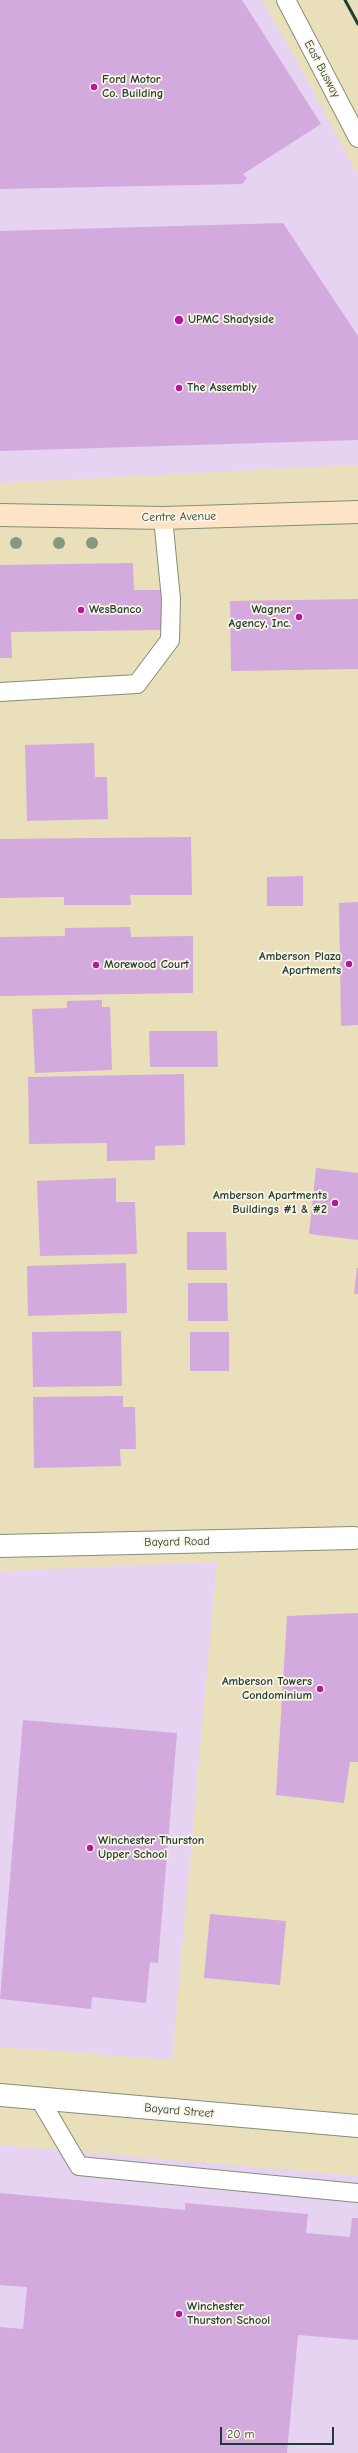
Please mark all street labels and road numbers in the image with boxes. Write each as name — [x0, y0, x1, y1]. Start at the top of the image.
street label: East Busway — [301, 38, 343, 100]
street label: Centre Avenue — [142, 509, 216, 525]
street label: Bayard Road — [144, 1534, 210, 1550]
street label: Bayard Street — [144, 2101, 214, 2121]

